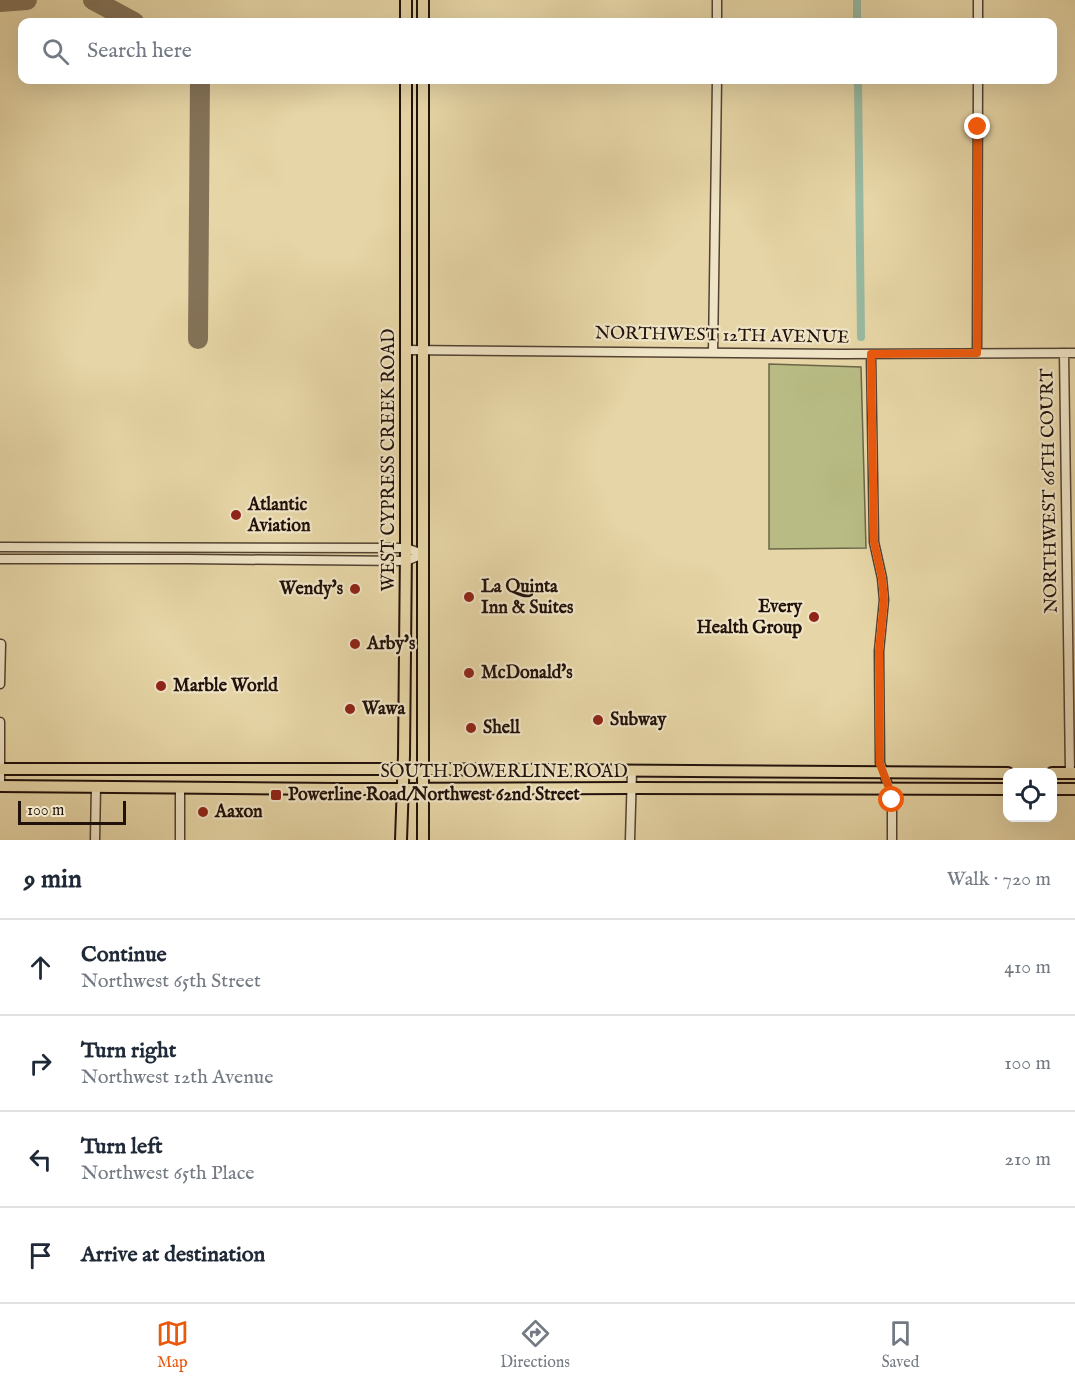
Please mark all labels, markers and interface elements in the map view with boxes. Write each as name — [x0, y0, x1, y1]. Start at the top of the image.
search box — [18, 18, 1057, 84]
icon: search — [39, 35, 72, 68]
text: Search here — [87, 37, 192, 65]
route end — [964, 113, 990, 139]
street label: NORTHWEST 12TH AVENUE — [595, 322, 849, 350]
street label: WEST CYPRESS CREEK ROAD — [378, 328, 401, 592]
street label: NORTHWEST 66TH COURT — [1036, 368, 1064, 614]
place label: Atlantic Aviation — [247, 494, 311, 538]
marker: Atlantic Aviation — [229, 508, 243, 522]
place label: La Quinta Inn & Suites — [481, 576, 574, 620]
place label: Wendy's — [278, 578, 344, 601]
marker: Wendy's — [348, 582, 362, 596]
marker: La Quinta Inn & Suites — [462, 590, 476, 604]
place label: Every Health Group — [696, 596, 803, 640]
marker: Every Health Group — [807, 610, 821, 624]
place label: Arby's — [366, 633, 416, 656]
marker: Arby's — [348, 637, 362, 651]
place label: McDonald's — [481, 662, 573, 685]
marker: McDonald's — [462, 666, 476, 680]
place label: Marble World — [173, 675, 278, 698]
marker: Marble World — [154, 679, 168, 693]
place label: Wawa — [361, 698, 406, 721]
marker: Wawa — [343, 702, 357, 716]
place label: Subway — [610, 709, 667, 732]
marker: Subway — [591, 713, 605, 727]
place label: Shell — [483, 717, 521, 740]
marker: Shell — [464, 721, 478, 735]
street label: SOUTH POWERLINE ROAD — [380, 761, 628, 784]
map controls — [1003, 768, 1057, 822]
button: locate — [1003, 768, 1057, 822]
place label: Powerline Road/Northwest 62nd Street — [288, 784, 580, 807]
route start — [878, 786, 904, 812]
marker: Powerline Road/Northwest 62nd Street — [269, 788, 283, 802]
scale bar — [18, 798, 126, 826]
text: 100 m — [27, 801, 64, 821]
place label: Aaxon — [214, 801, 263, 824]
marker: Aaxon — [196, 805, 210, 819]
text: 9 min — [24, 863, 82, 896]
text: Walk · 720 m — [947, 867, 1051, 892]
text: Continue — [81, 941, 167, 969]
icon: ahead — [24, 951, 57, 984]
text: 410 m — [1004, 955, 1051, 980]
text: Northwest 65th Street — [81, 969, 261, 994]
text: Turn right — [81, 1037, 176, 1065]
icon: right — [24, 1047, 57, 1080]
text: 100 m — [1004, 1051, 1051, 1076]
text: Northwest 12th Avenue — [81, 1065, 273, 1090]
text: Turn left — [81, 1133, 163, 1161]
icon: left — [24, 1143, 57, 1176]
text: 210 m — [1005, 1147, 1051, 1172]
text: Northwest 65th Place — [81, 1161, 255, 1186]
icon: arrive — [24, 1239, 57, 1272]
text: Arrive at destination — [81, 1241, 265, 1269]
tab: Map — [156, 1317, 189, 1373]
tab: Directions — [500, 1317, 570, 1373]
tab: Saved — [881, 1317, 919, 1373]

